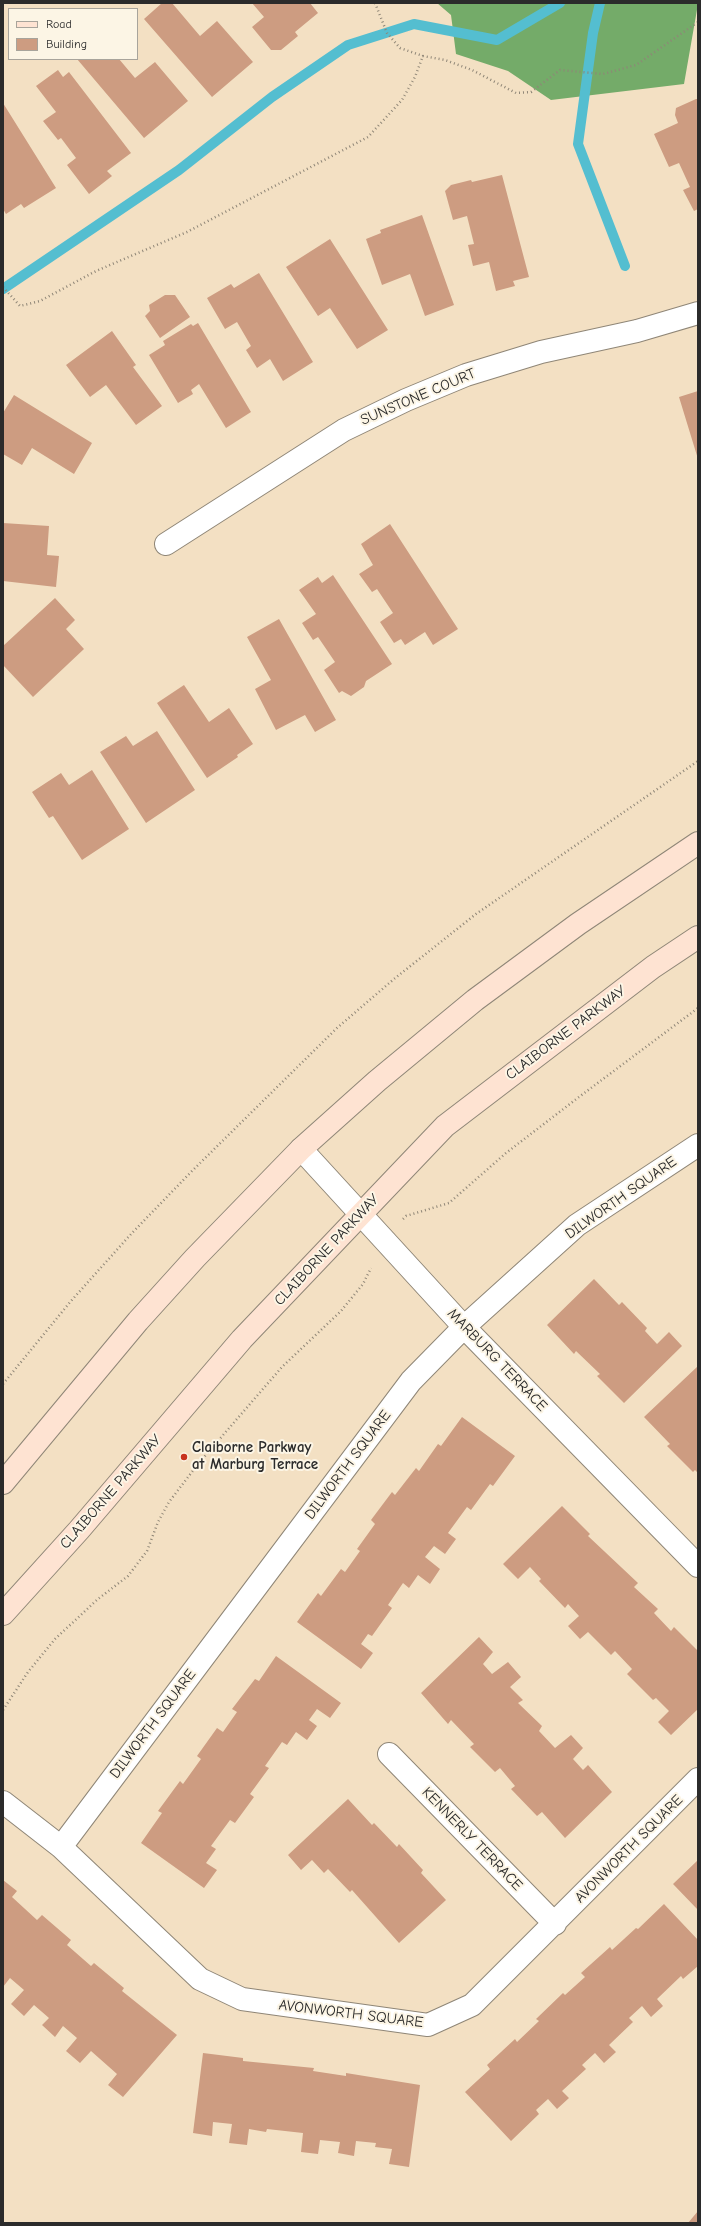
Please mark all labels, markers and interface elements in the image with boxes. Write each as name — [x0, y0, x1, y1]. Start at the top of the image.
legend — [8, 8, 138, 60]
text: Road — [46, 17, 72, 31]
text: Building — [46, 37, 87, 51]
street label: SUNSTONE COURT — [358, 365, 478, 429]
street label: CLAIBORNE PARKWAY — [502, 982, 630, 1084]
street label: DILWORTH SQUARE — [562, 1153, 680, 1243]
street label: CLAIBORNE PARKWAY — [271, 1191, 383, 1309]
street label: MARBURG TERRACE — [443, 1305, 551, 1415]
street label: DILWORTH SQUARE — [301, 1407, 395, 1523]
street label: CLAIBORNE PARKWAY — [56, 1431, 166, 1553]
place label: Claiborne Parkway at Marburg Terrace — [192, 1439, 318, 1474]
marker: Claiborne Parkway at Marburg Terrace — [179, 1452, 189, 1462]
street label: DILWORTH SQUARE — [106, 1666, 200, 1782]
street label: KENNERLY TERRACE — [418, 1783, 526, 1895]
street label: AVONWORTH SQUARE — [571, 1791, 687, 1907]
street label: AVONWORTH SQUARE — [278, 1996, 424, 2032]

